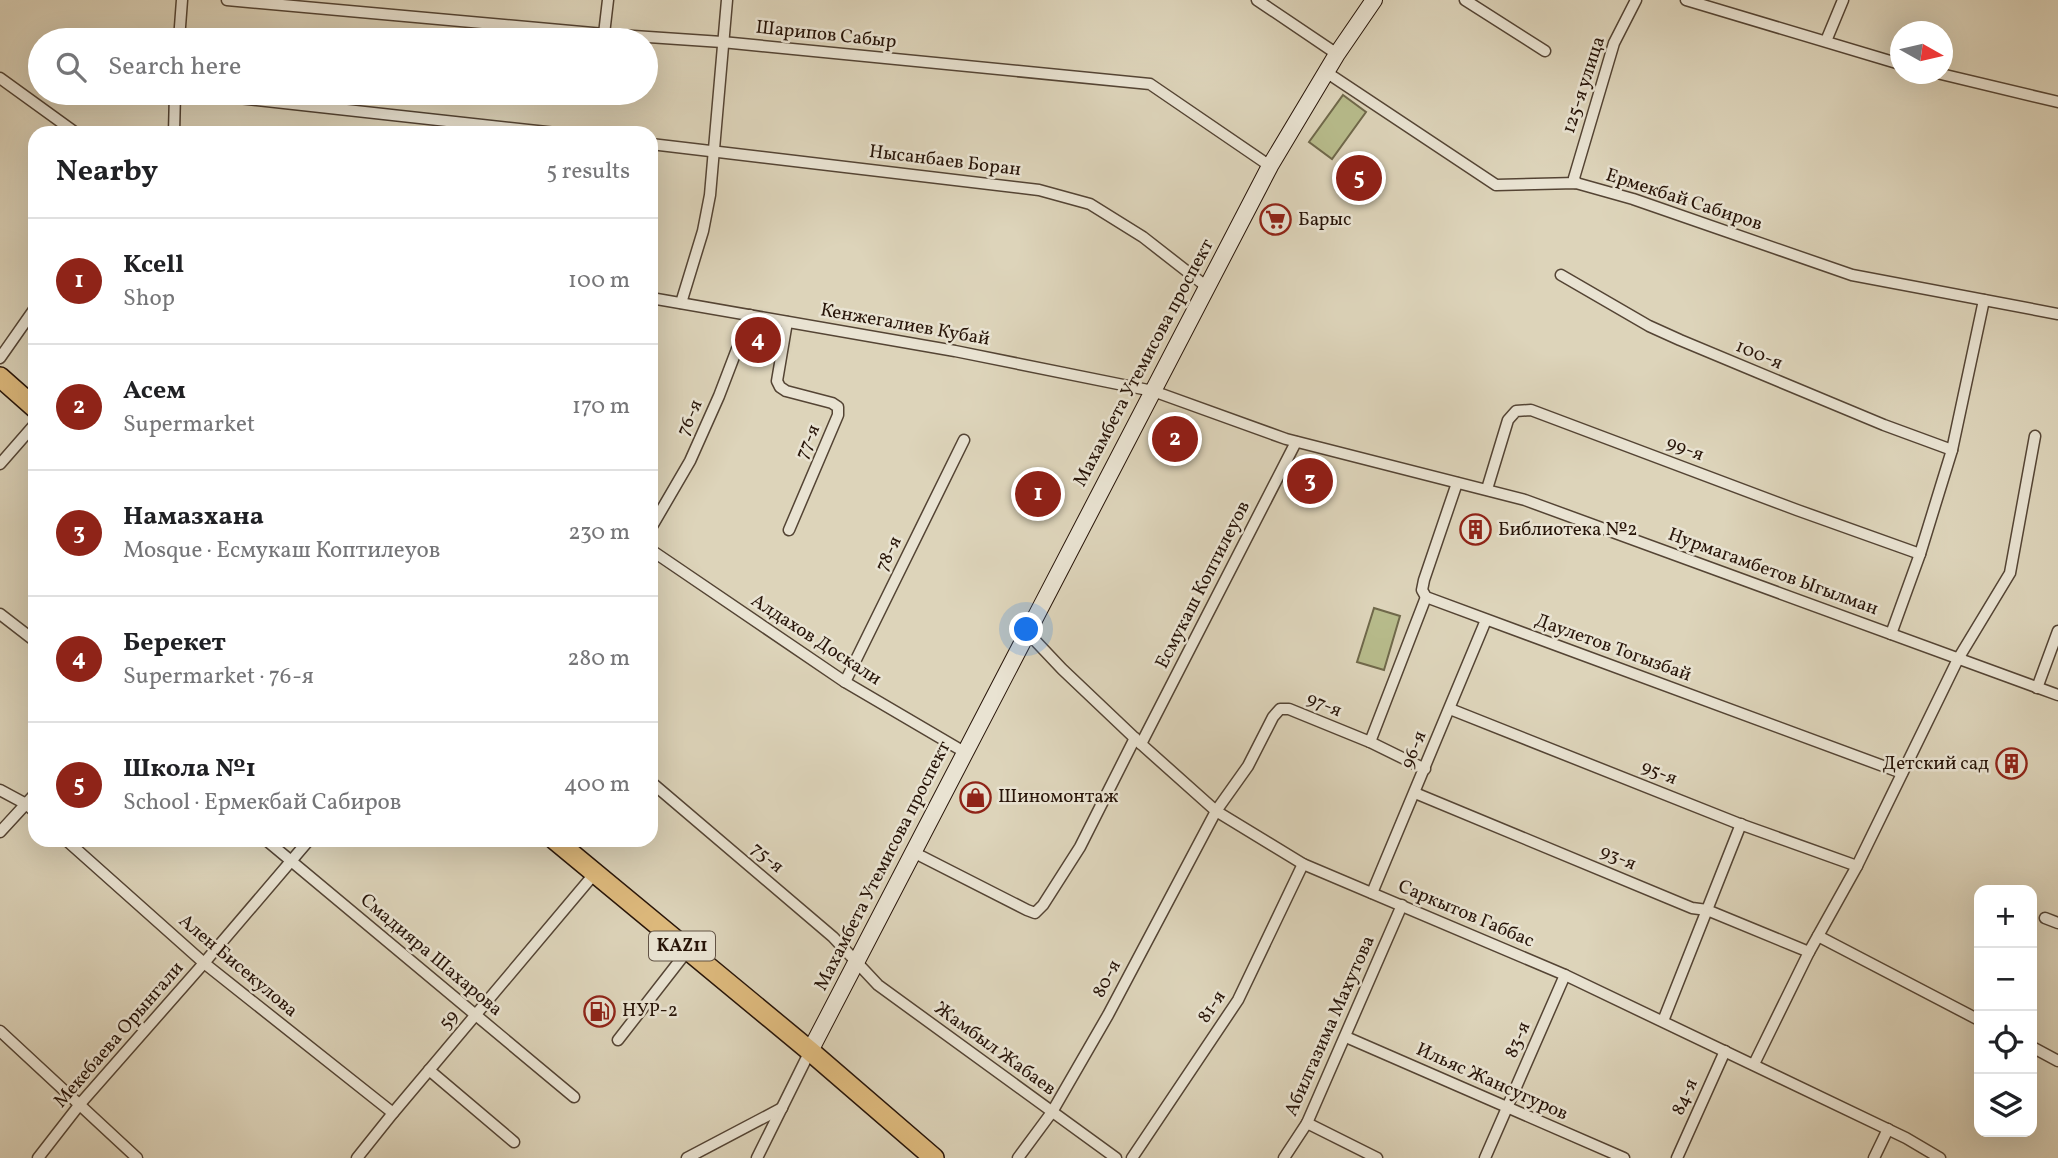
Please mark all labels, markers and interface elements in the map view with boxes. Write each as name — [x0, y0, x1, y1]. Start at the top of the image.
street label: Шарипов Сабыр — [754, 15, 898, 55]
north arrow — [1890, 21, 1953, 84]
search box — [28, 28, 658, 105]
street label: 125-я улица — [1556, 33, 1612, 137]
icon: search — [52, 48, 90, 86]
text: Search here — [108, 49, 241, 85]
street label: Нысанбаев Боран — [868, 139, 1022, 183]
text: Nearby — [56, 151, 158, 193]
pin: 5 — [1336, 152, 1382, 204]
text: 5 results — [546, 156, 630, 188]
street label: Ермекбай Сабиров — [1602, 162, 1766, 238]
supermarket icon: Барыс — [1258, 203, 1292, 237]
place label: Барыс — [1298, 207, 1351, 233]
street label: Махамбета Утемисова проспект — [1067, 234, 1221, 491]
text: Kcell — [123, 247, 184, 283]
text: 1 — [74, 265, 84, 297]
text: 100 m — [568, 265, 630, 297]
text: Shop — [123, 283, 175, 315]
street label: Кенжегалиев Кубай — [818, 297, 992, 353]
pin: 4 — [735, 314, 781, 366]
street label: 100-я — [1731, 333, 1787, 377]
text: Асем — [123, 373, 186, 409]
text: 2 — [73, 391, 85, 423]
text: 170 m — [572, 391, 630, 423]
street label: 76-я — [671, 396, 709, 440]
text: Supermarket — [123, 409, 255, 441]
pin: 2 — [1152, 413, 1198, 465]
street label: 77-я — [789, 420, 827, 463]
street label: 99-я — [1662, 430, 1708, 468]
pin: 3 — [1287, 455, 1333, 507]
pin: 1 — [1015, 468, 1061, 520]
street label: Есмукаш Коптилеуов — [1149, 497, 1257, 673]
text: Намазхана — [123, 499, 264, 535]
building icon: Библиотека №2 — [1458, 513, 1492, 547]
text: 3 — [73, 517, 85, 549]
text: 230 m — [568, 517, 630, 549]
place label: Библиотека №2 — [1498, 517, 1638, 543]
street label: Нурмагамбетов Ыгылман — [1664, 522, 1882, 622]
street label: 78-я — [869, 532, 909, 576]
text: Mosque · Есмукаш Коптилеуов — [123, 535, 441, 567]
street label: Алдахов Доскали — [746, 588, 886, 692]
street label: Даулетов Тогызбай — [1531, 608, 1695, 688]
your location — [1009, 612, 1043, 646]
text: Берекет — [123, 625, 226, 661]
text: 4 — [72, 643, 86, 675]
text: 280 m — [567, 643, 630, 675]
text: Supermarket · 76-я — [123, 661, 314, 693]
street label: 97-я — [1302, 686, 1346, 724]
street label: 96-я — [1395, 727, 1433, 773]
street label: Махамбета Утемисова проспект — [809, 736, 958, 995]
building icon: Детский сад — [1995, 747, 2029, 781]
text: Школа №1 — [123, 751, 256, 787]
place label: Детский сад — [1883, 751, 1989, 777]
street label: 95-я — [1637, 754, 1681, 792]
text: 5 — [73, 769, 85, 801]
text: 400 m — [564, 769, 630, 801]
shop icon: Шиномонтаж — [958, 780, 992, 814]
place label: Шиномонтаж — [998, 784, 1119, 810]
text: School · Ермекбай Сабиров — [123, 787, 401, 819]
street label: 75-я — [745, 836, 789, 880]
street label: 93-я — [1596, 839, 1640, 877]
street label: Саркытов Габбас — [1394, 874, 1538, 954]
map controls — [1974, 885, 2037, 1137]
button: + — [1974, 885, 2037, 948]
street label: Смадияра Шахарова — [354, 888, 508, 1022]
street label: Ален Бисекулова — [173, 908, 303, 1024]
road number: KAZ11 — [649, 931, 715, 960]
street label: Абилгазима Махутова — [1278, 932, 1382, 1120]
button: − — [1974, 948, 2037, 1011]
street label: 80-я — [1086, 955, 1128, 1003]
street label: Мекебаева Орынгали — [48, 956, 190, 1114]
street label: 81-я — [1192, 985, 1232, 1028]
fuel station icon: НУР-2 — [582, 994, 616, 1028]
street label: Жамбыл Жабаев — [929, 996, 1061, 1102]
place label: НУР-2 — [622, 998, 678, 1024]
street label: 59 — [433, 1004, 465, 1035]
button: locate — [1974, 1011, 2037, 1074]
street label: 83-я — [1499, 1018, 1537, 1062]
street label: Ильяс Жансугуров — [1412, 1037, 1572, 1127]
street label: 84-я — [1665, 1074, 1705, 1119]
button: layers — [1974, 1074, 2037, 1137]

